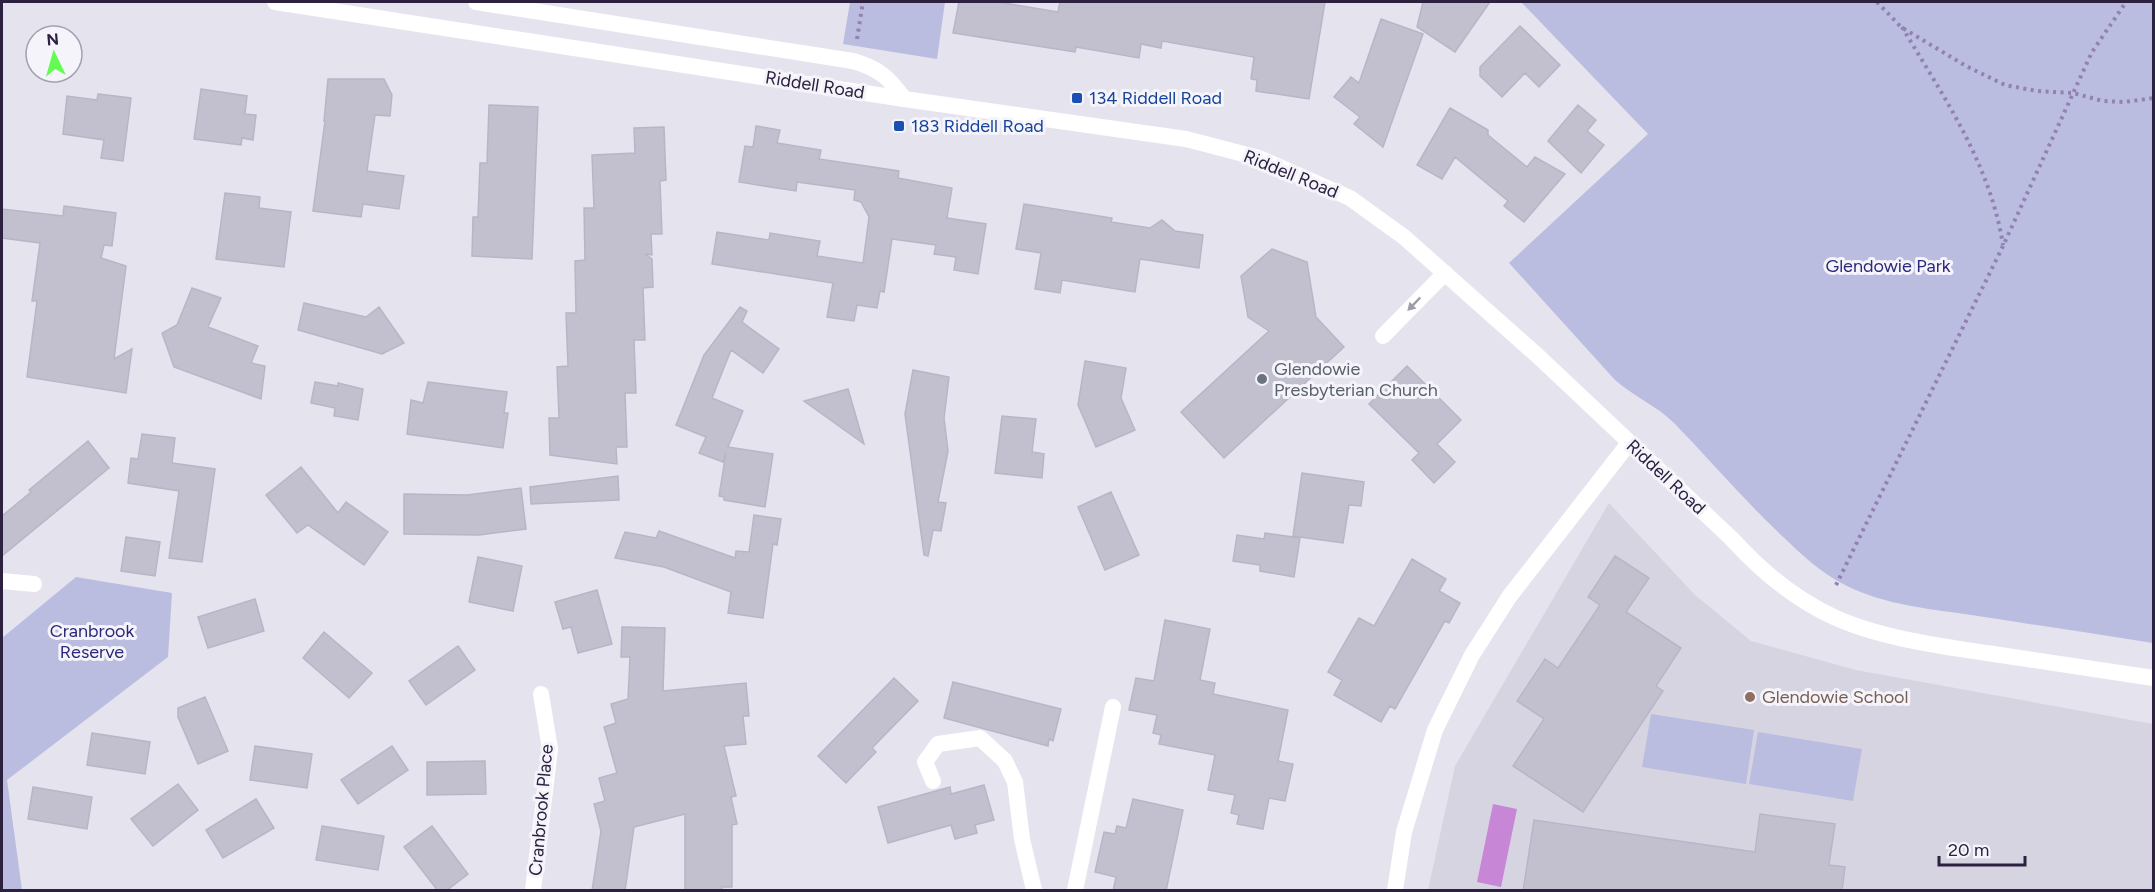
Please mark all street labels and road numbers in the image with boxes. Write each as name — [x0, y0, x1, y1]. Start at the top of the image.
street label: Riddell Road — [764, 66, 866, 104]
street label: Riddell Road — [1240, 145, 1342, 203]
street label: Riddell Road — [1622, 435, 1710, 519]
street label: Cranbrook Place — [524, 743, 558, 877]

